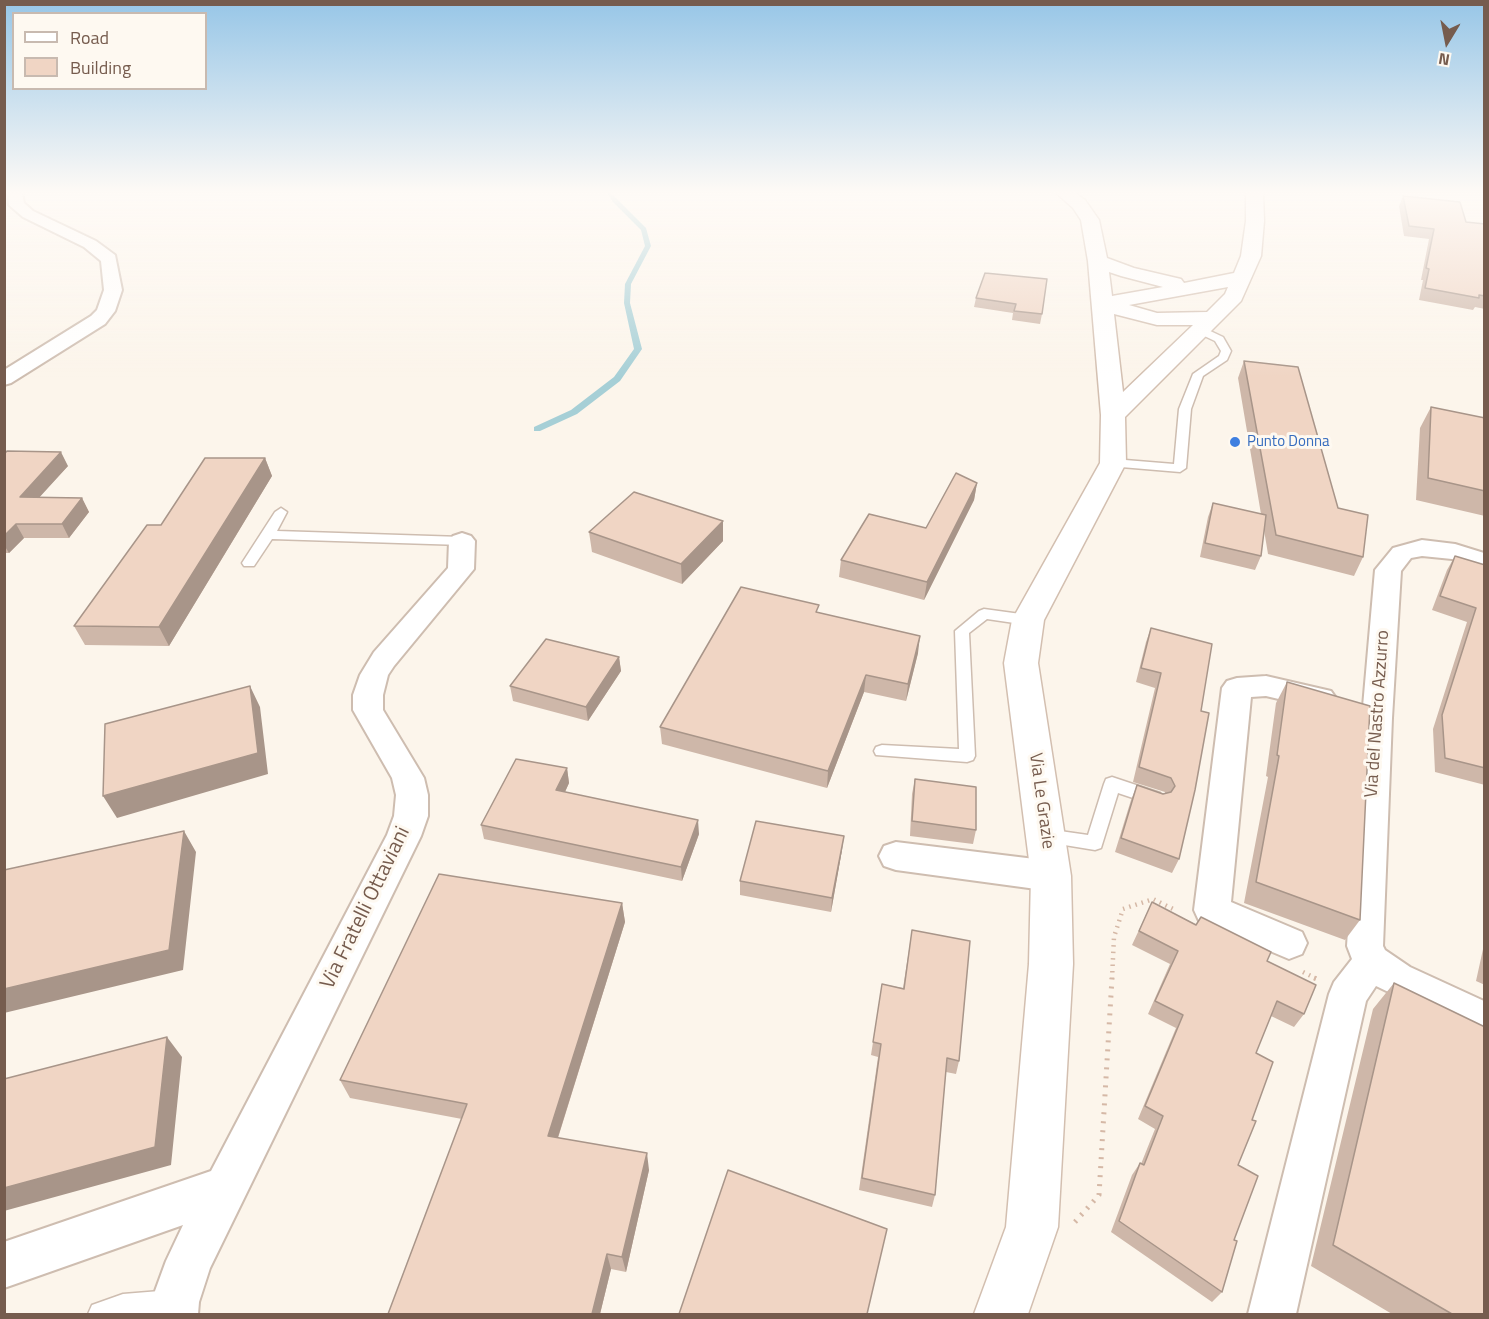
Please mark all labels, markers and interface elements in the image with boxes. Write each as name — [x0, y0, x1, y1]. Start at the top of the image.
legend — [12, 12, 207, 90]
north arrow — [1417, 12, 1477, 72]
text: Road — [70, 24, 109, 51]
text: N — [1436, 47, 1451, 73]
text: Building — [70, 54, 131, 81]
place label: Punto Donna — [1247, 433, 1330, 451]
marker: Punto Donna — [1228, 435, 1242, 449]
street label: Via del Nastro Azzurro — [1361, 629, 1395, 799]
street label: Via Le Grazie — [1024, 752, 1058, 850]
street label: Via Fratelli Ottaviani — [316, 823, 416, 993]

